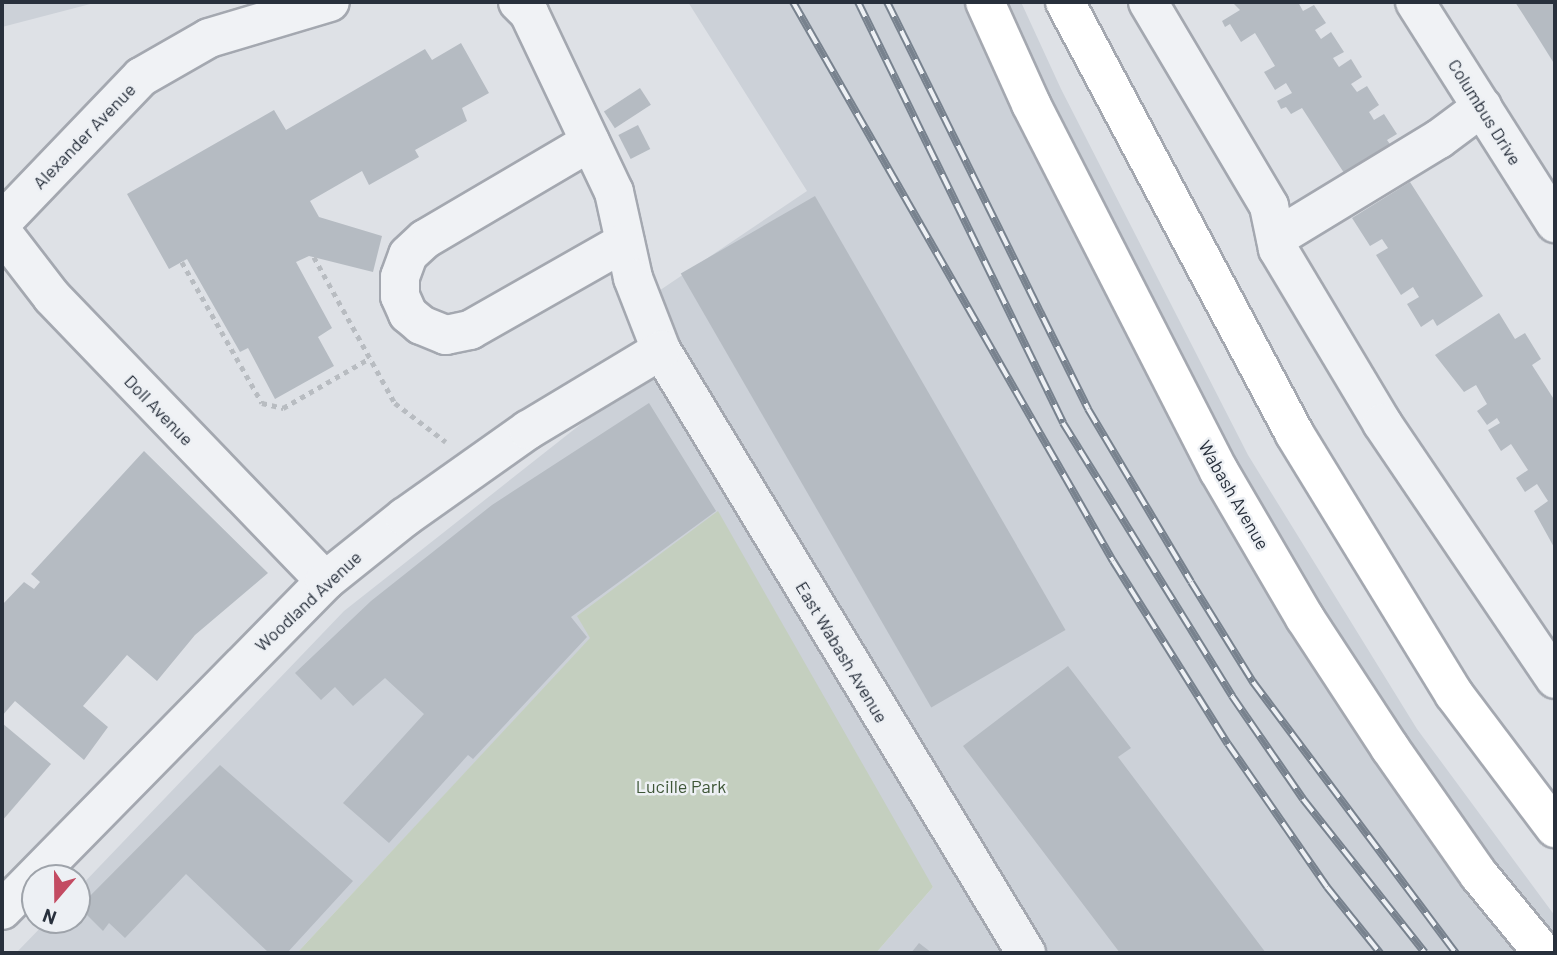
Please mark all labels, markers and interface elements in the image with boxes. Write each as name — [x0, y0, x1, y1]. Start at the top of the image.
street label: Columbus Drive — [1444, 55, 1526, 169]
street label: Alexander Avenue — [28, 79, 140, 193]
street label: Doll Avenue — [120, 370, 198, 450]
street label: Wabash Avenue — [1194, 437, 1274, 553]
street label: Woodland Avenue — [250, 546, 366, 656]
street label: East Wabash Avenue — [791, 577, 893, 727]
park label: Lucille Park — [636, 775, 726, 797]
north arrow — [21, 864, 91, 934]
text: N — [39, 904, 59, 930]

